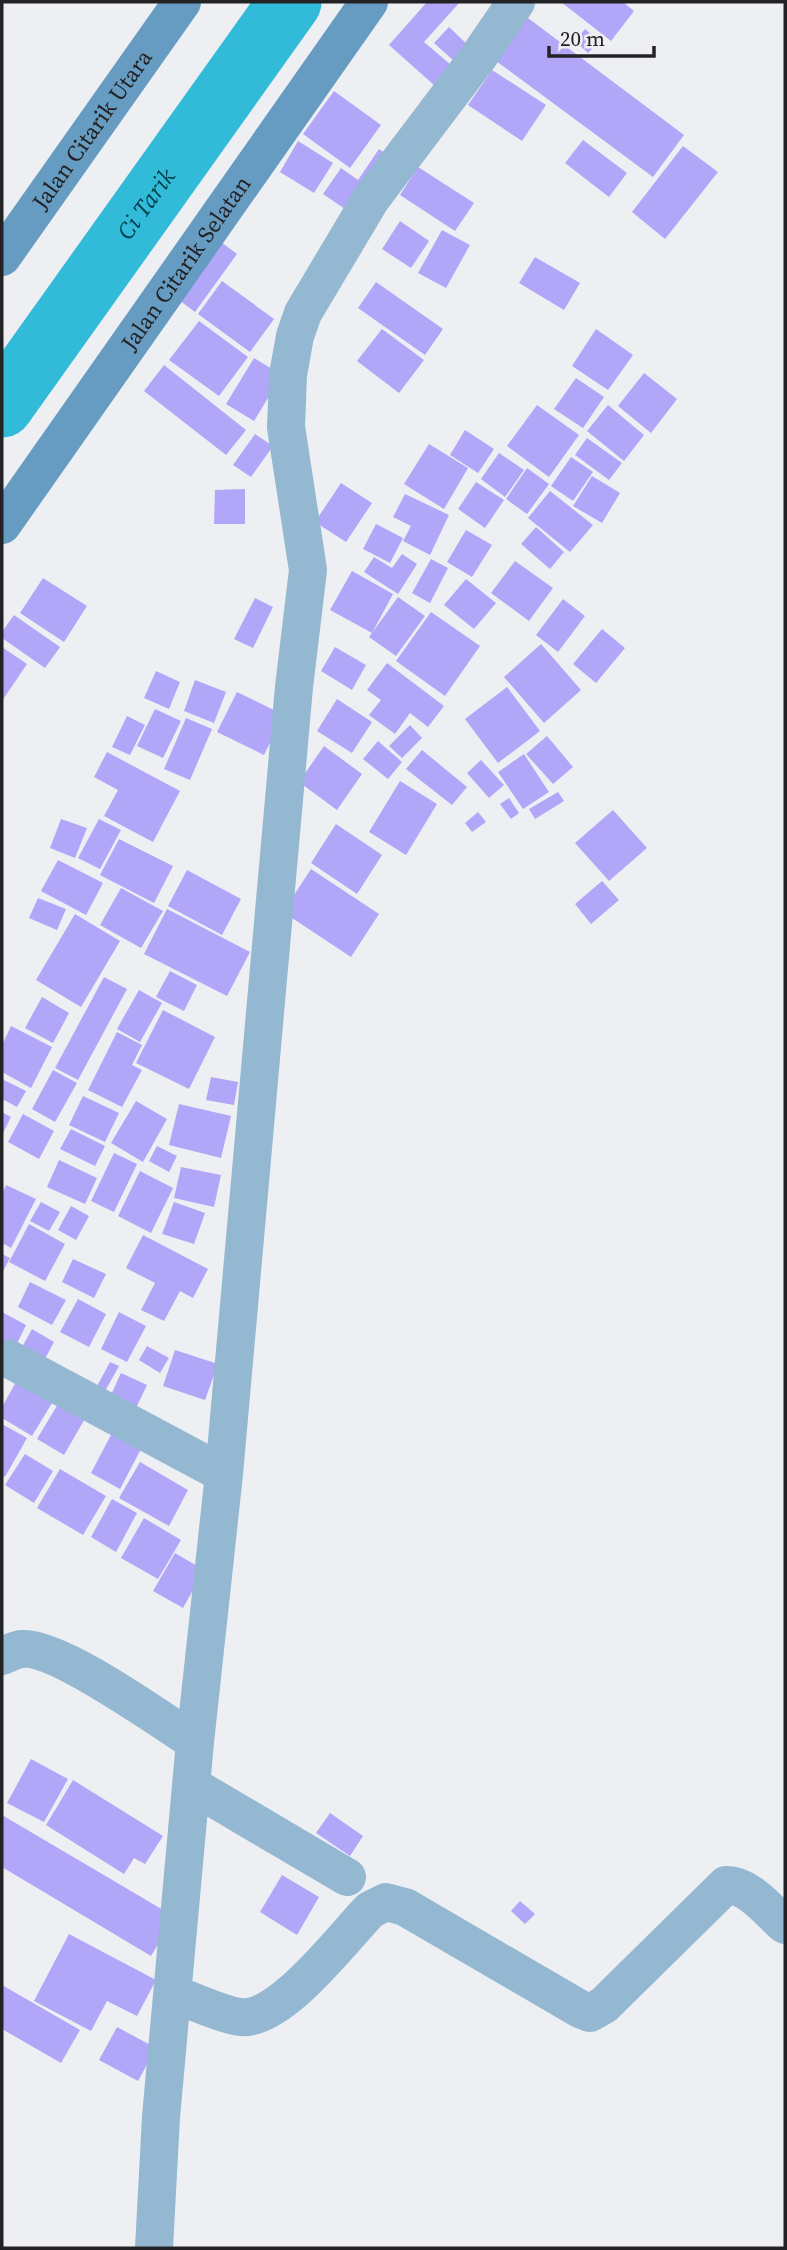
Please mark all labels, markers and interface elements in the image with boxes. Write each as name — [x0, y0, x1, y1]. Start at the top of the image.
scale bar — [549, 14, 654, 58]
text: 20 m — [560, 24, 605, 53]
street label: Jalan Citarik Utara — [24, 43, 160, 217]
water label: Ci Tarik — [109, 161, 183, 246]
street label: Jalan Citarik Selatan — [113, 169, 258, 358]

